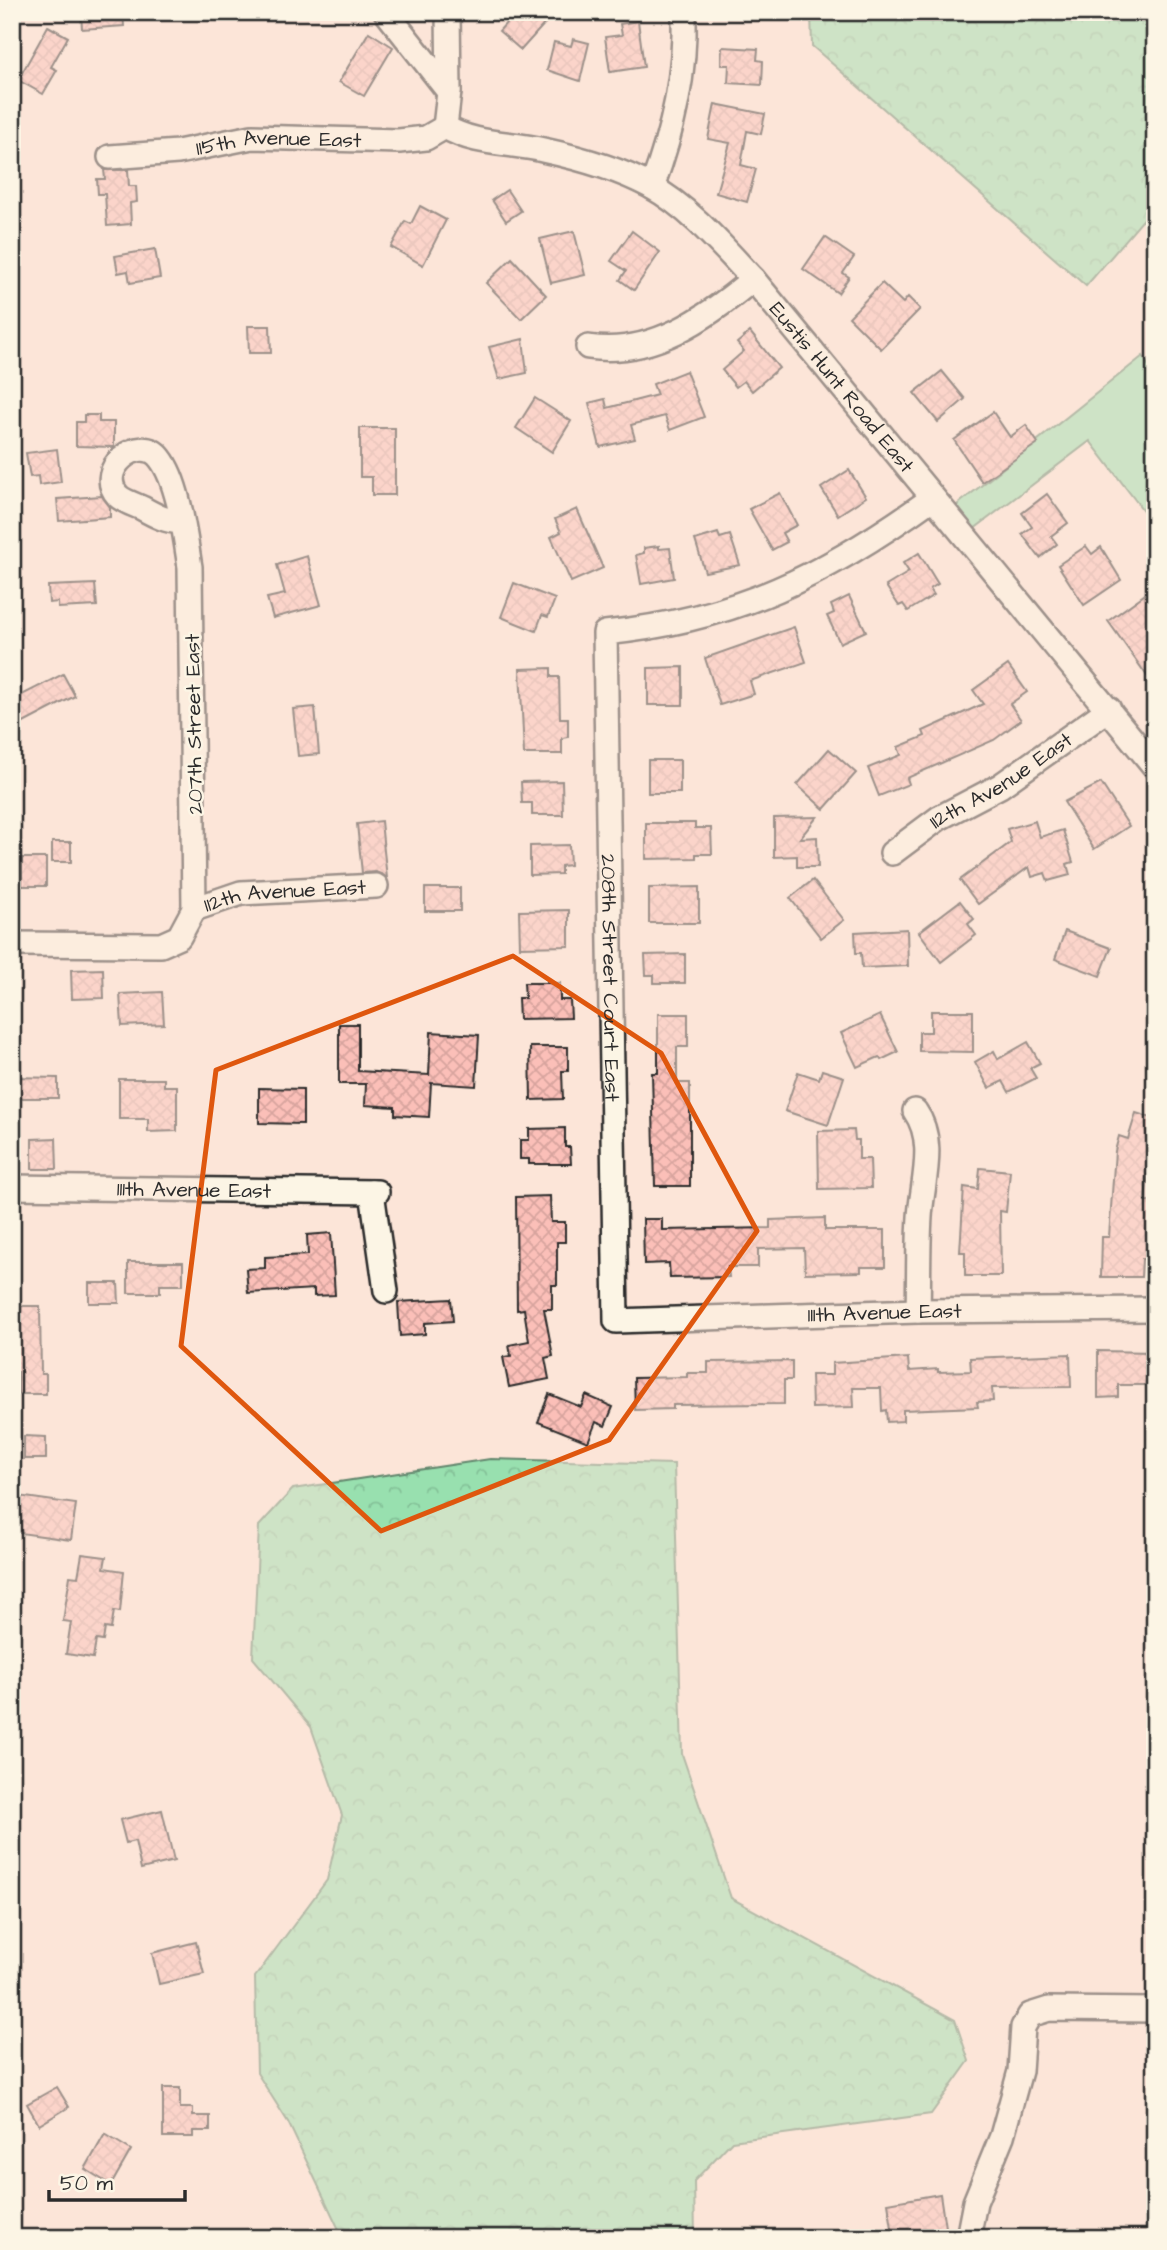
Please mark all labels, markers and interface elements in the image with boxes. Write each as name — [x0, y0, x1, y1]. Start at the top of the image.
street label: 115th Avenue East — [193, 122, 362, 163]
street label: Eustis Hunt Road East — [763, 295, 922, 479]
street label: 207th Street East — [178, 633, 210, 815]
street label: 112th Avenue East — [923, 725, 1078, 835]
street label: 208th Street Court East — [594, 854, 627, 1102]
street label: 112th Avenue East — [200, 872, 367, 919]
street label: 111th Avenue East — [117, 1174, 272, 1205]
street label: 111th Avenue East — [807, 1296, 962, 1329]
scale bar — [49, 2159, 186, 2203]
text: 50 m — [60, 2169, 114, 2198]

